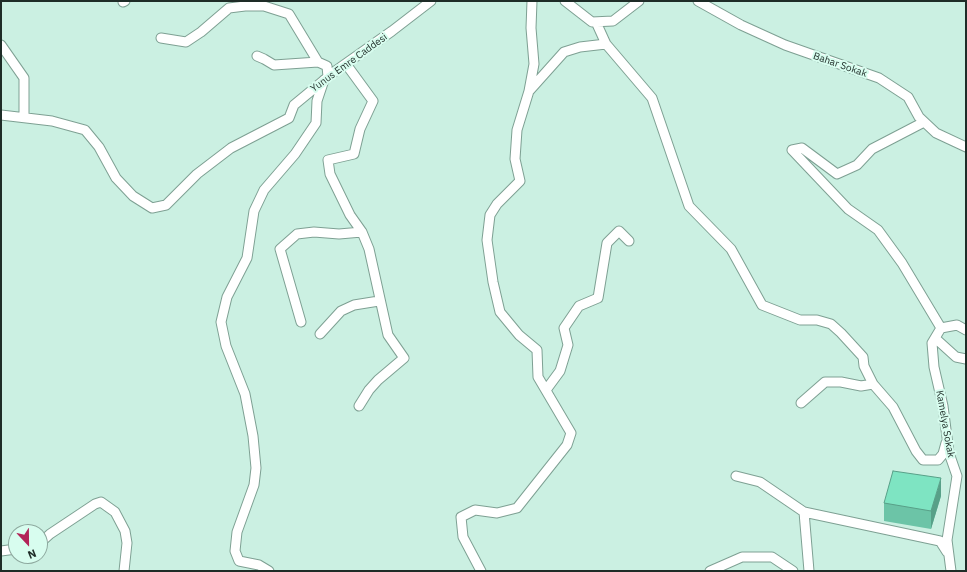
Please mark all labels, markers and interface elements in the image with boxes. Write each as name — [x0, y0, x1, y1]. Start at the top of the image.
street label: Yunus Emre Caddesi — [308, 31, 390, 95]
street label: Bahar Sokak — [811, 50, 869, 80]
street label: Kamelya Sokak — [933, 389, 957, 459]
north arrow — [8, 524, 48, 564]
text: N — [26, 546, 38, 562]

